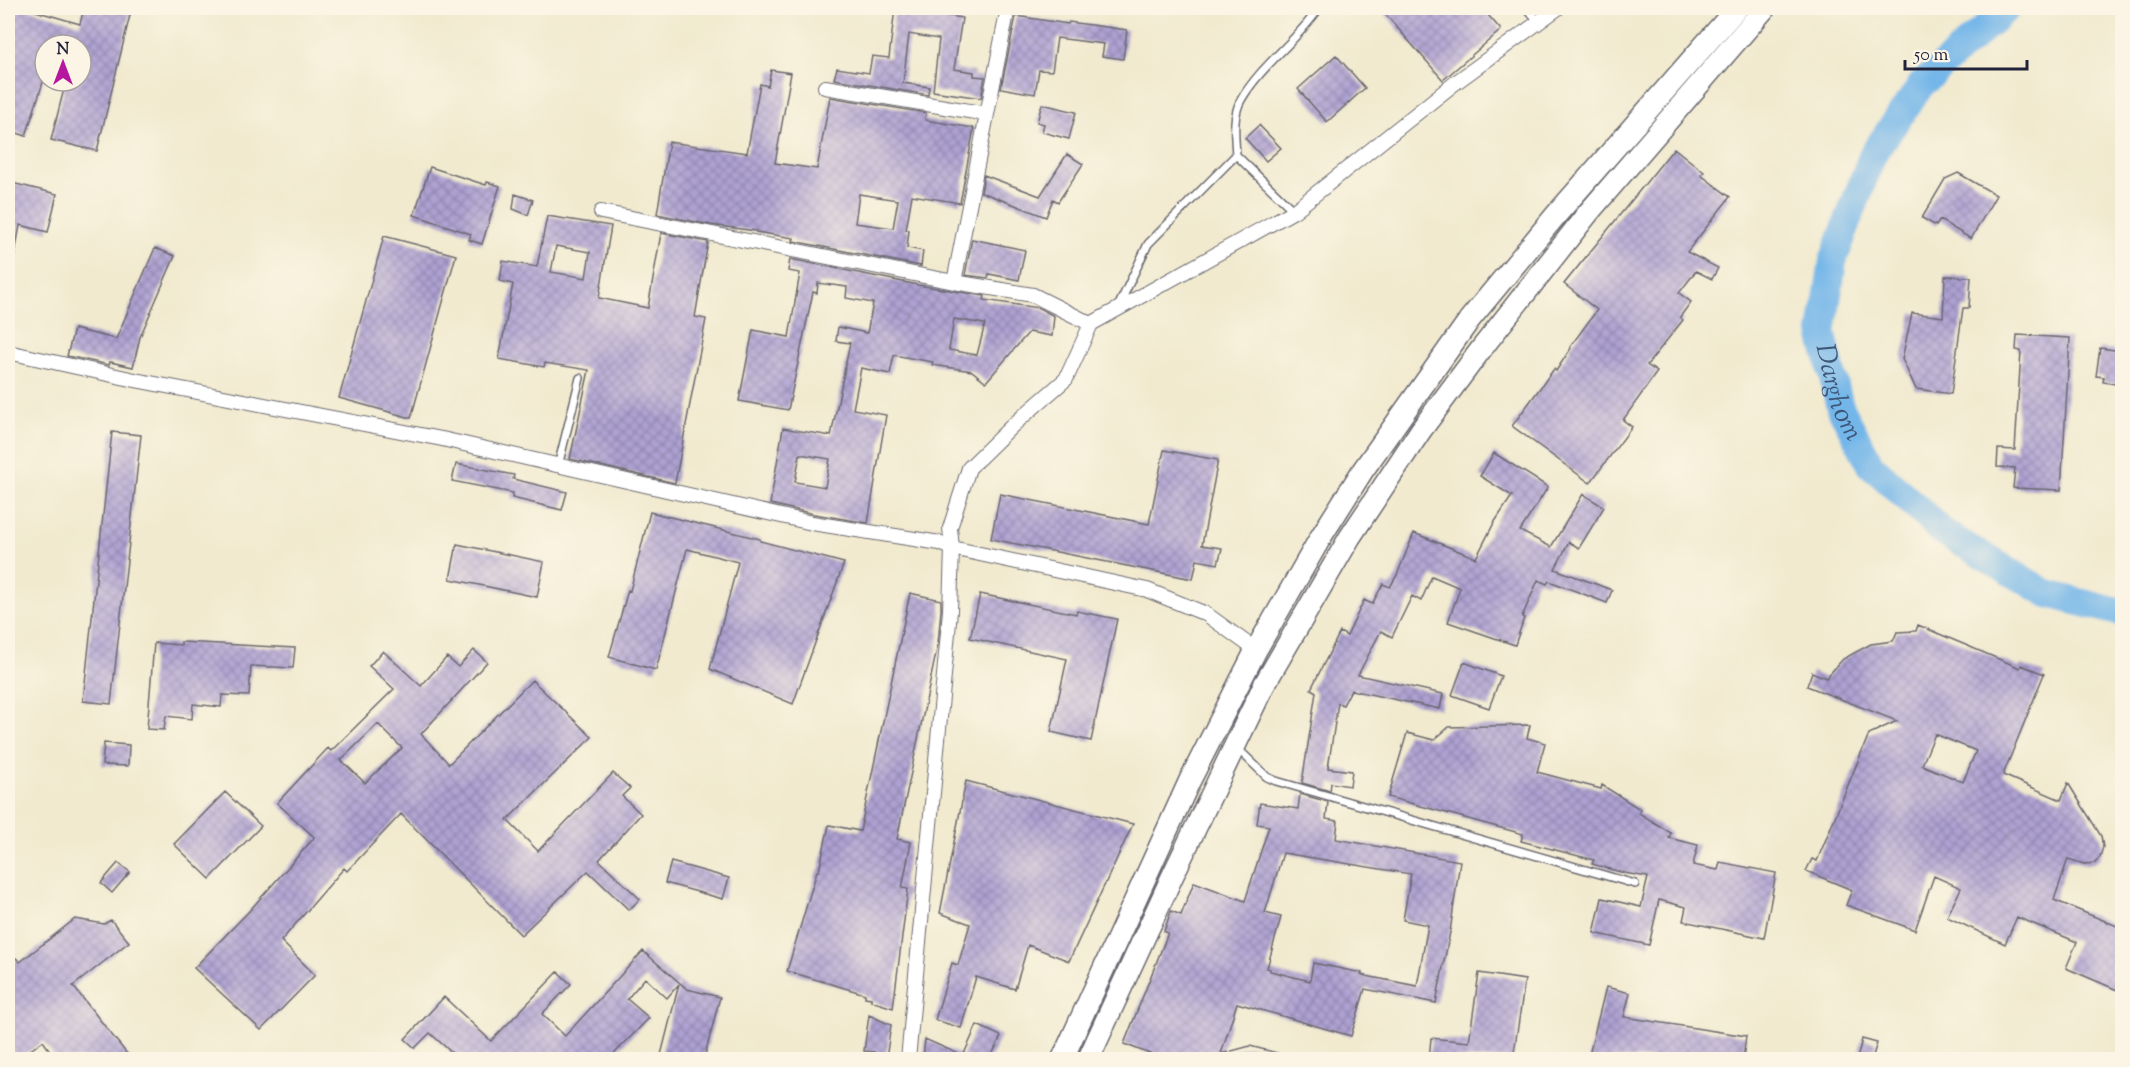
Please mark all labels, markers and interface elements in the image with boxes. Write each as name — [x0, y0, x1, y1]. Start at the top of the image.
north arrow — [33, 33, 93, 93]
scale bar — [1905, 33, 2026, 71]
text: N — [57, 39, 70, 62]
text: 50 m — [1913, 43, 1949, 69]
water label: Darghоm — [1803, 340, 1872, 449]

